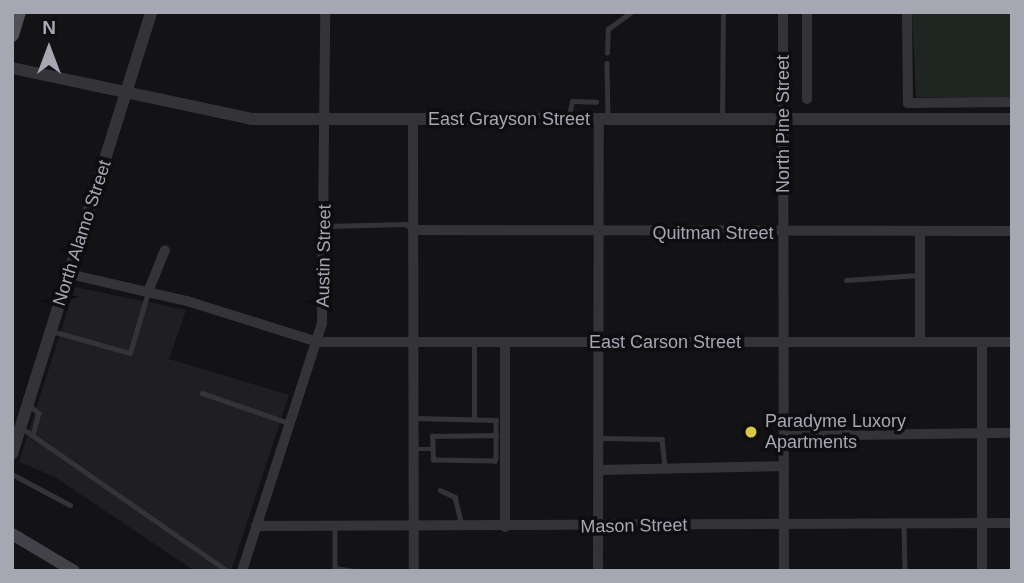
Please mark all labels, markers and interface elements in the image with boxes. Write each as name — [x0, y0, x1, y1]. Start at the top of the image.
north arrow — [14, 14, 84, 84]
text: N — [42, 17, 56, 38]
street label: North Pine Street — [772, 55, 794, 193]
street label: East Grayson Street — [428, 108, 590, 130]
street label: North Alamo Street — [48, 157, 116, 309]
street label: Austin Street — [312, 204, 336, 308]
street label: Quitman Street — [652, 222, 774, 244]
street label: East Carson Street — [589, 331, 741, 353]
place label: Paradyme Luxory Apartments — [765, 411, 906, 453]
marker: Paradyme Luxory Apartments — [743, 424, 759, 440]
street label: Mason Street — [580, 514, 688, 538]

